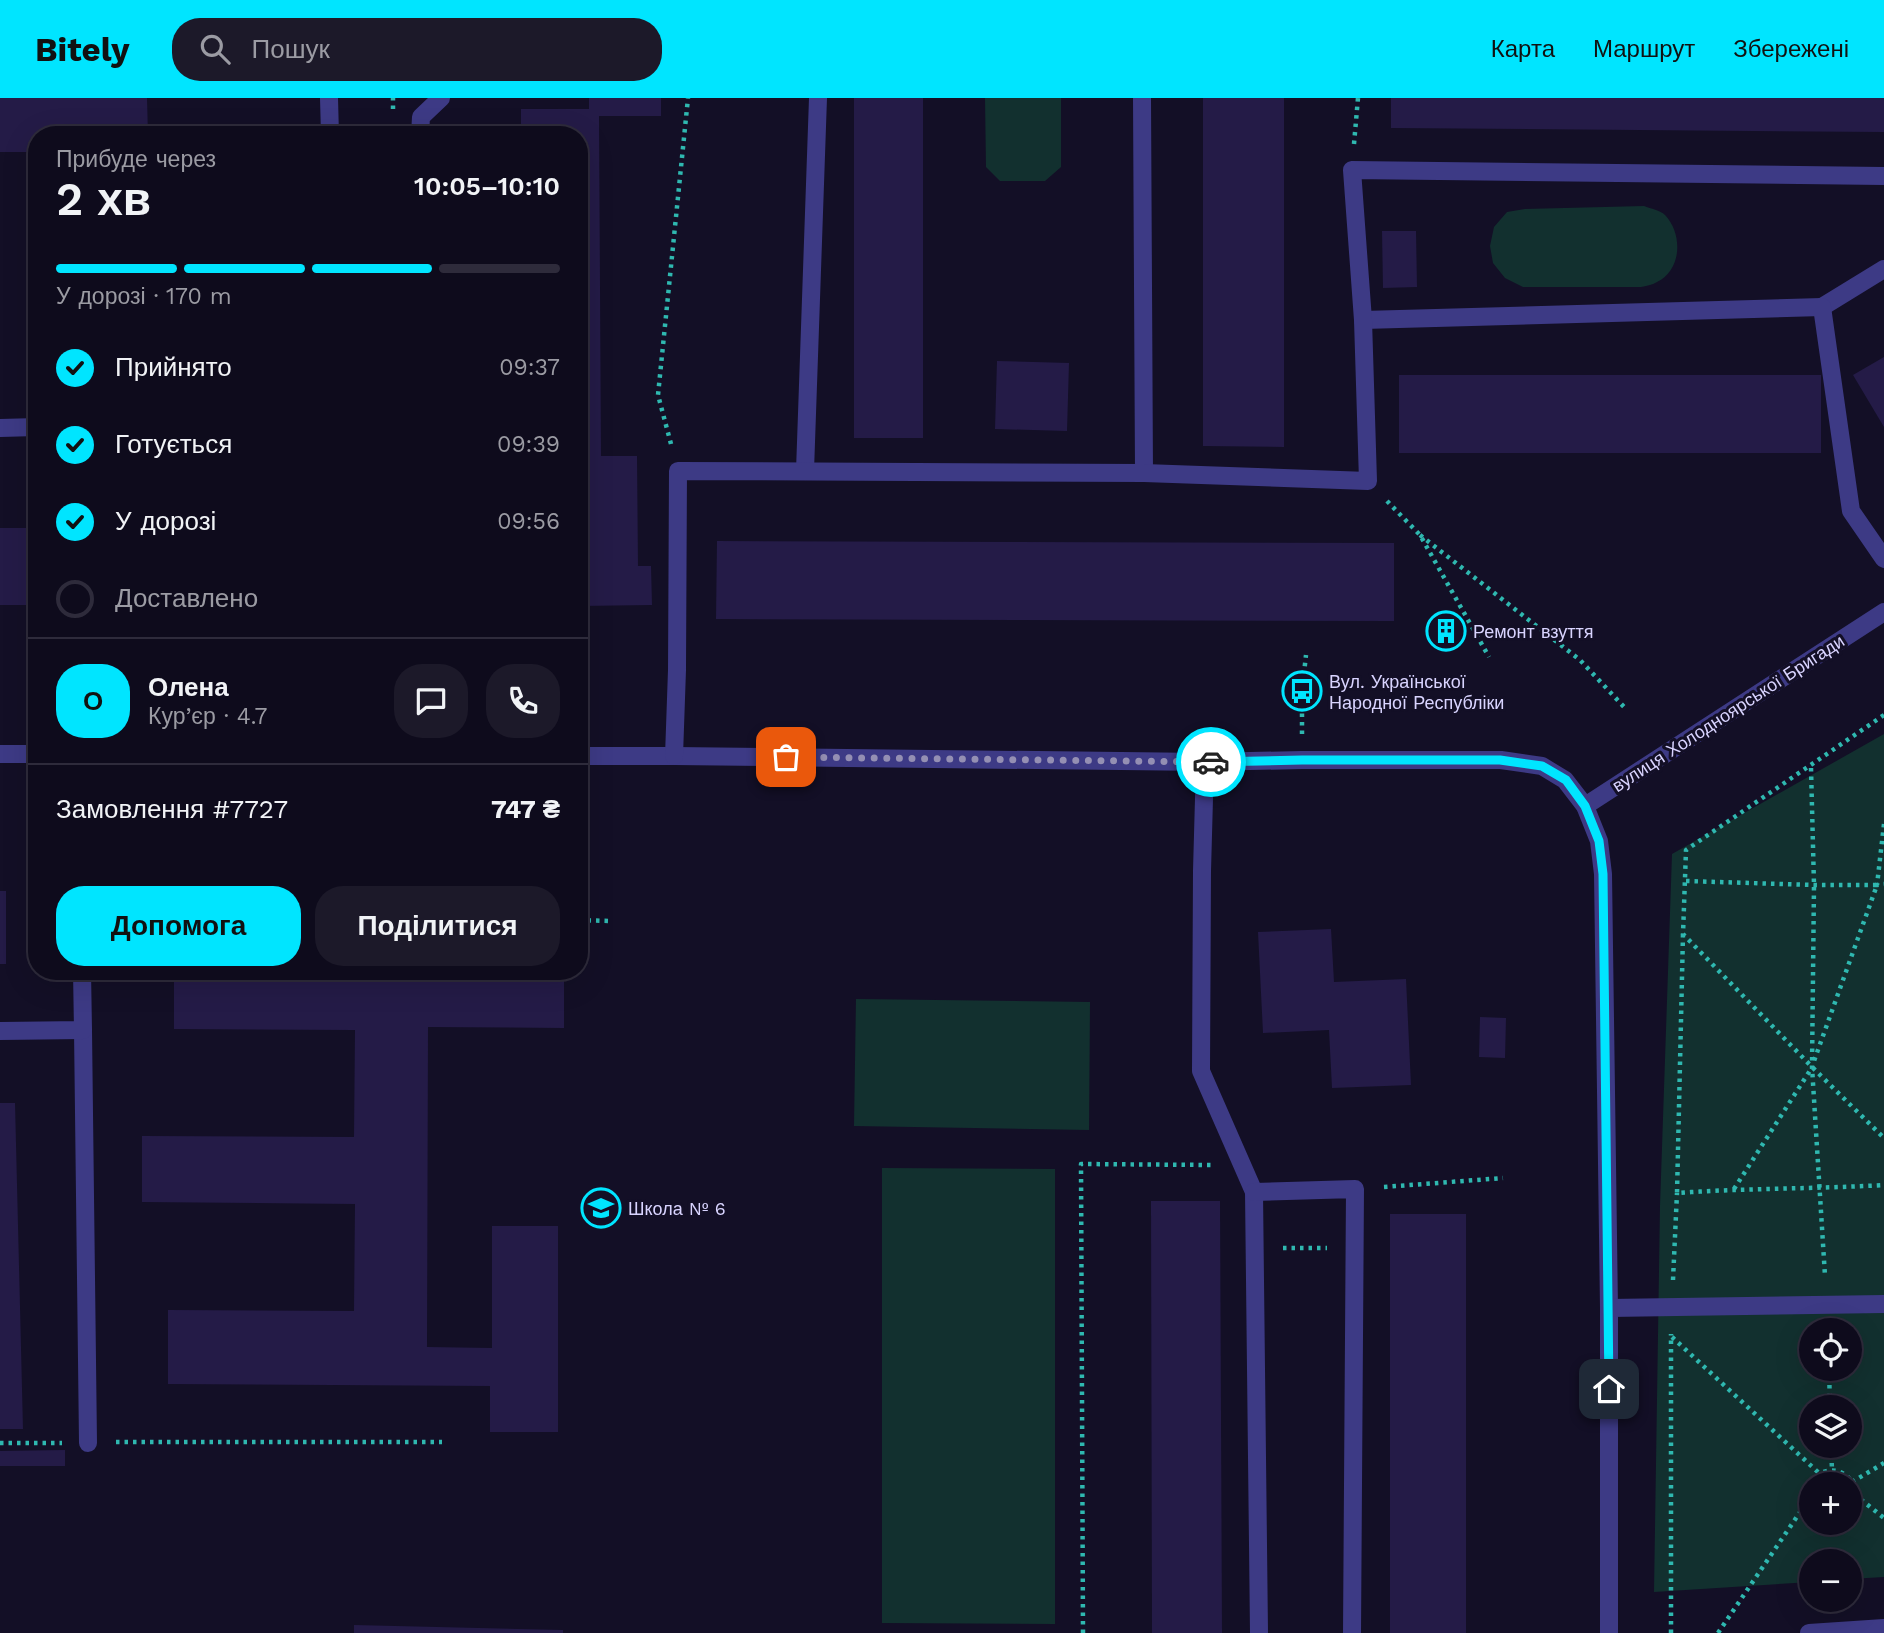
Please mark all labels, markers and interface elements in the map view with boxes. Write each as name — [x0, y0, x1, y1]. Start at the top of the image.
search box — [172, 18, 662, 81]
text: Bitely — [35, 30, 130, 69]
icon: search — [196, 30, 234, 68]
text: Пошук — [252, 34, 330, 64]
text: Карта — [1491, 35, 1555, 63]
text: Маршрут — [1593, 35, 1695, 63]
text: Збережені — [1733, 35, 1849, 63]
text: Прибуде через — [56, 146, 216, 173]
text: 10:05–10:10 — [414, 171, 560, 201]
text: 2 хв — [56, 172, 151, 226]
text: У дорозі · 170 m — [56, 283, 232, 310]
icon: check — [56, 349, 94, 387]
text: Прийнято — [115, 352, 232, 382]
text: 09:37 — [499, 354, 560, 381]
icon: check — [56, 426, 94, 464]
text: Готується — [115, 429, 232, 459]
text: 09:39 — [497, 431, 560, 458]
icon: check — [56, 503, 94, 541]
text: У дорозі — [115, 506, 216, 536]
text: 09:56 — [497, 508, 560, 535]
text: Доставлено — [115, 583, 258, 613]
building icon: Ремонт взуття — [1425, 610, 1467, 652]
place label: Ремонт взуття — [1473, 621, 1594, 642]
street label: вулиця Холодноярської Бригади — [1608, 630, 1848, 796]
button: chat — [394, 664, 468, 738]
button: phone — [486, 664, 560, 738]
bus stop icon: Вул. Української Народної Республіки — [1281, 670, 1323, 712]
place label: Вул. Української Народної Республіки — [1329, 671, 1504, 713]
text: Олена — [148, 672, 229, 702]
text: О — [83, 686, 103, 716]
text: Кур’єр · 4.7 — [148, 703, 268, 730]
pin — [756, 727, 816, 787]
courier — [1176, 727, 1246, 797]
icon: bag — [767, 738, 805, 776]
icon: car — [1192, 743, 1230, 781]
text: Замовлення #7727 — [56, 794, 288, 824]
text: 747 ₴ — [491, 794, 560, 824]
button: Допомога — [56, 886, 301, 966]
button: Поділитися — [315, 886, 560, 966]
school or university icon: Школа № 6 — [580, 1187, 622, 1229]
place label: Школа № 6 — [628, 1198, 726, 1219]
map controls — [1799, 1318, 1862, 1612]
button: locate — [1799, 1318, 1862, 1381]
pin — [1579, 1359, 1639, 1419]
icon: home — [1590, 1370, 1628, 1408]
button: layers — [1799, 1395, 1862, 1458]
button: + — [1799, 1472, 1862, 1535]
button: − — [1799, 1549, 1862, 1612]

